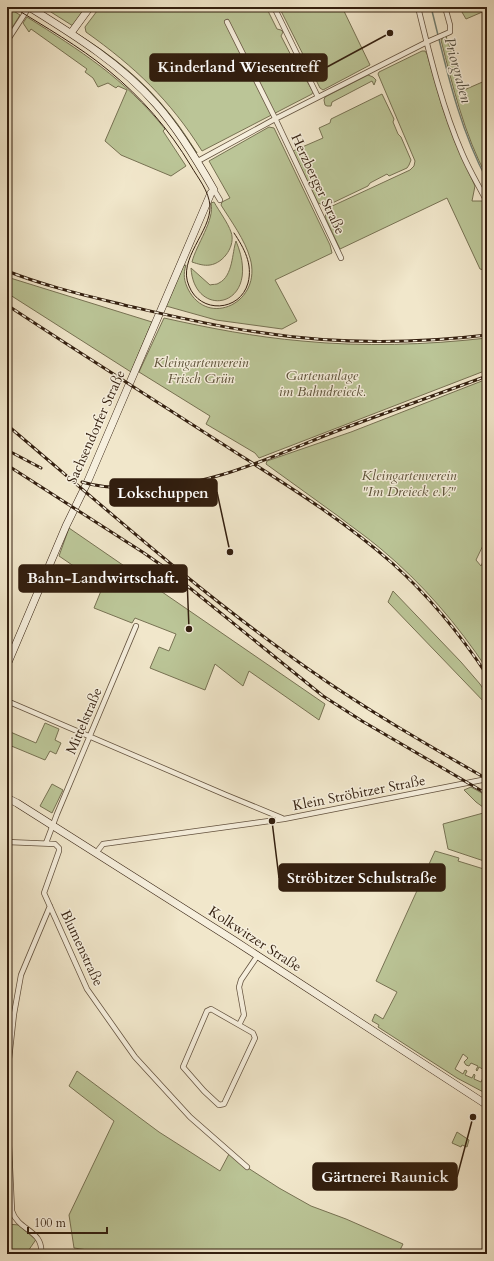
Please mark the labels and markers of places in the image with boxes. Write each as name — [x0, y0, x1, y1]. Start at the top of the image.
callout: Kinderland Wiesentreff — [150, 54, 327, 81]
callout: Lokschuppen — [110, 479, 217, 506]
callout: Bahn-Landwirtschaft. — [19, 565, 187, 592]
callout: Ströbitzer Schulstraße — [279, 864, 445, 891]
callout: Gärtnerei Raunick — [313, 1163, 457, 1190]

